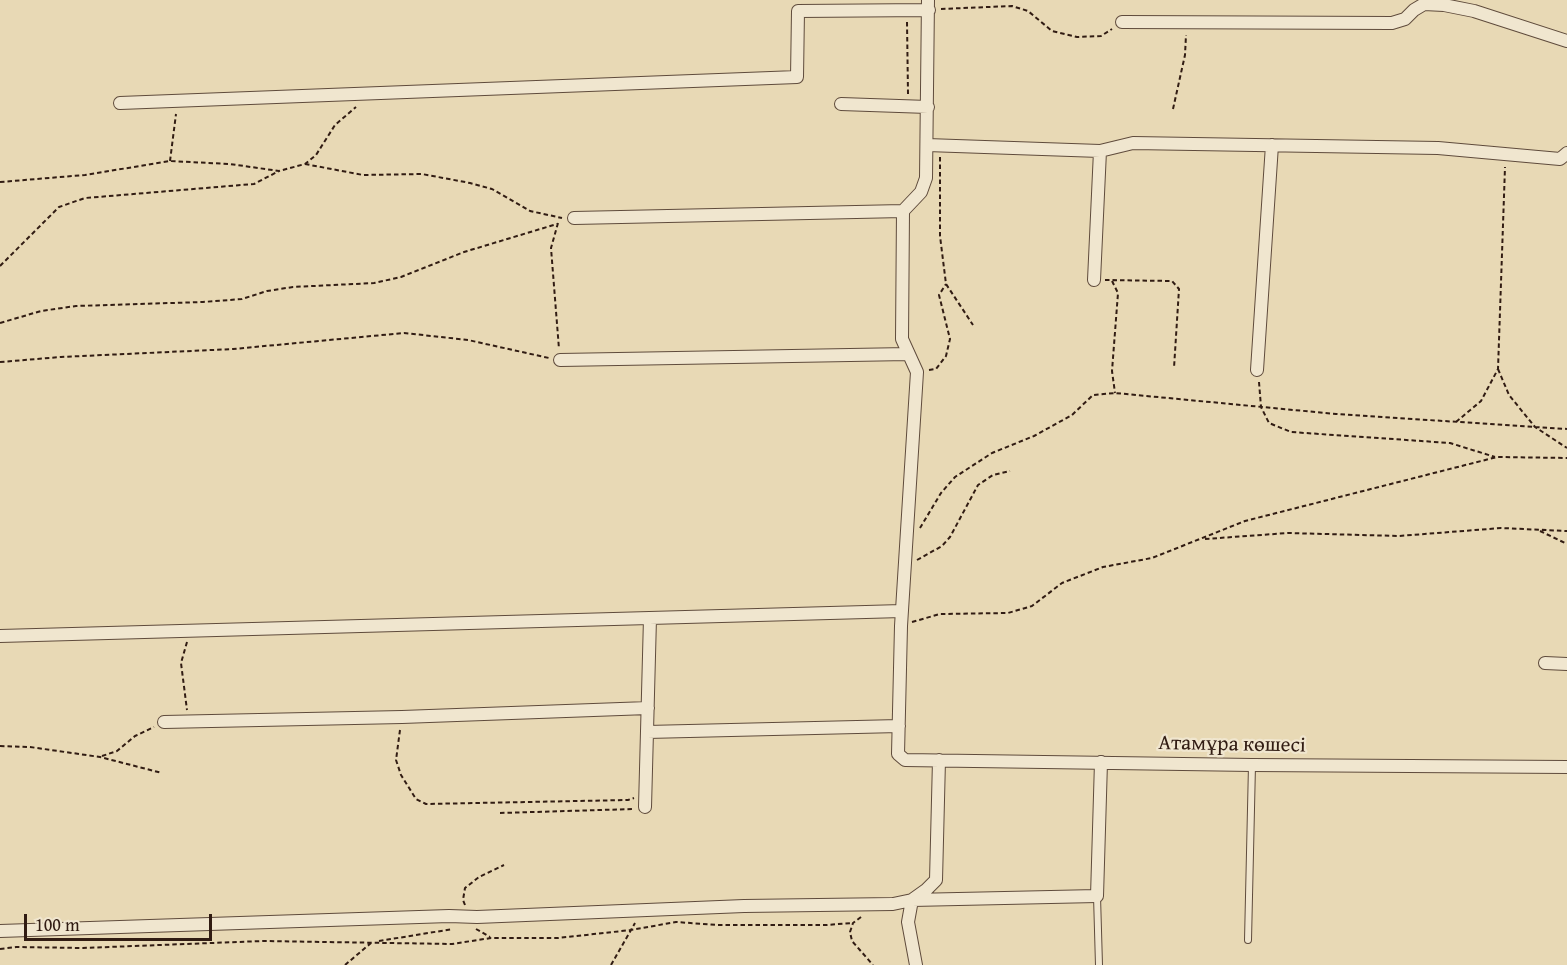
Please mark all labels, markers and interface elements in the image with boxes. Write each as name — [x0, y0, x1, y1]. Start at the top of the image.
street label: Атамұра көшесі — [1158, 731, 1306, 759]
scale bar — [27, 902, 214, 940]
text: 100 m — [35, 911, 80, 938]

